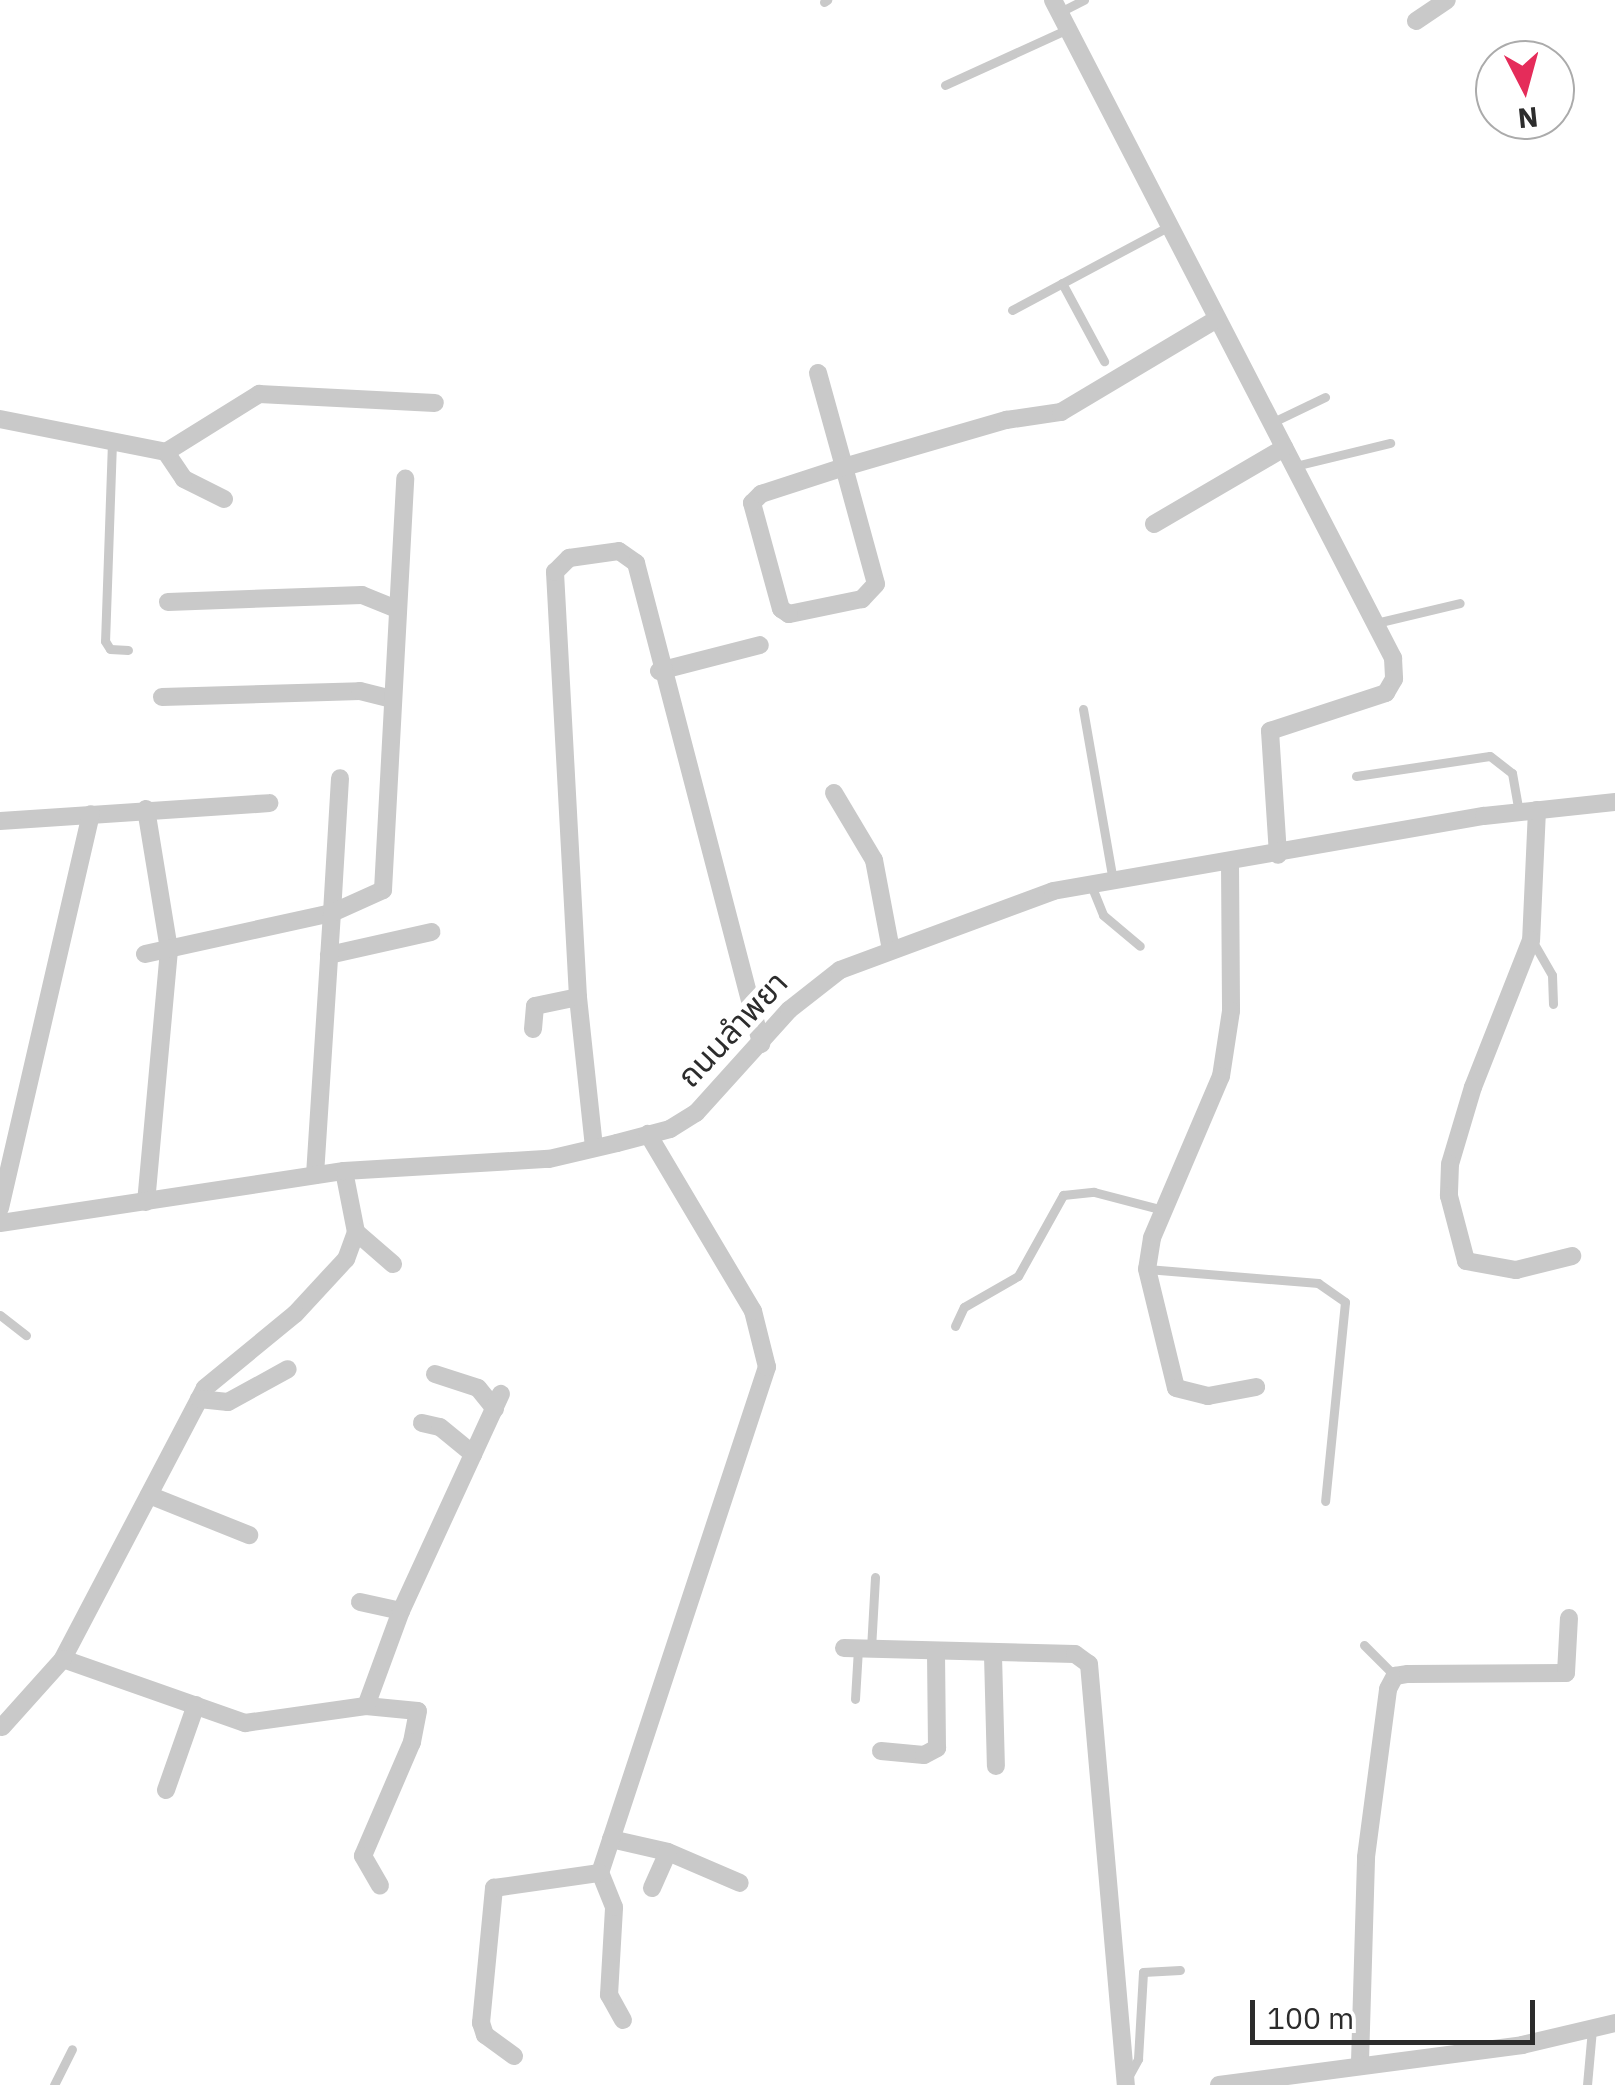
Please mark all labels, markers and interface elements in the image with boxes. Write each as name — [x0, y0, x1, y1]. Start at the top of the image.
north arrow — [1475, 40, 1575, 140]
text: N — [1516, 99, 1540, 138]
street label: ถนนลำพยา — [669, 963, 795, 1095]
scale bar — [1255, 1980, 1540, 2042]
text: 100 m — [1267, 1998, 1354, 2037]

